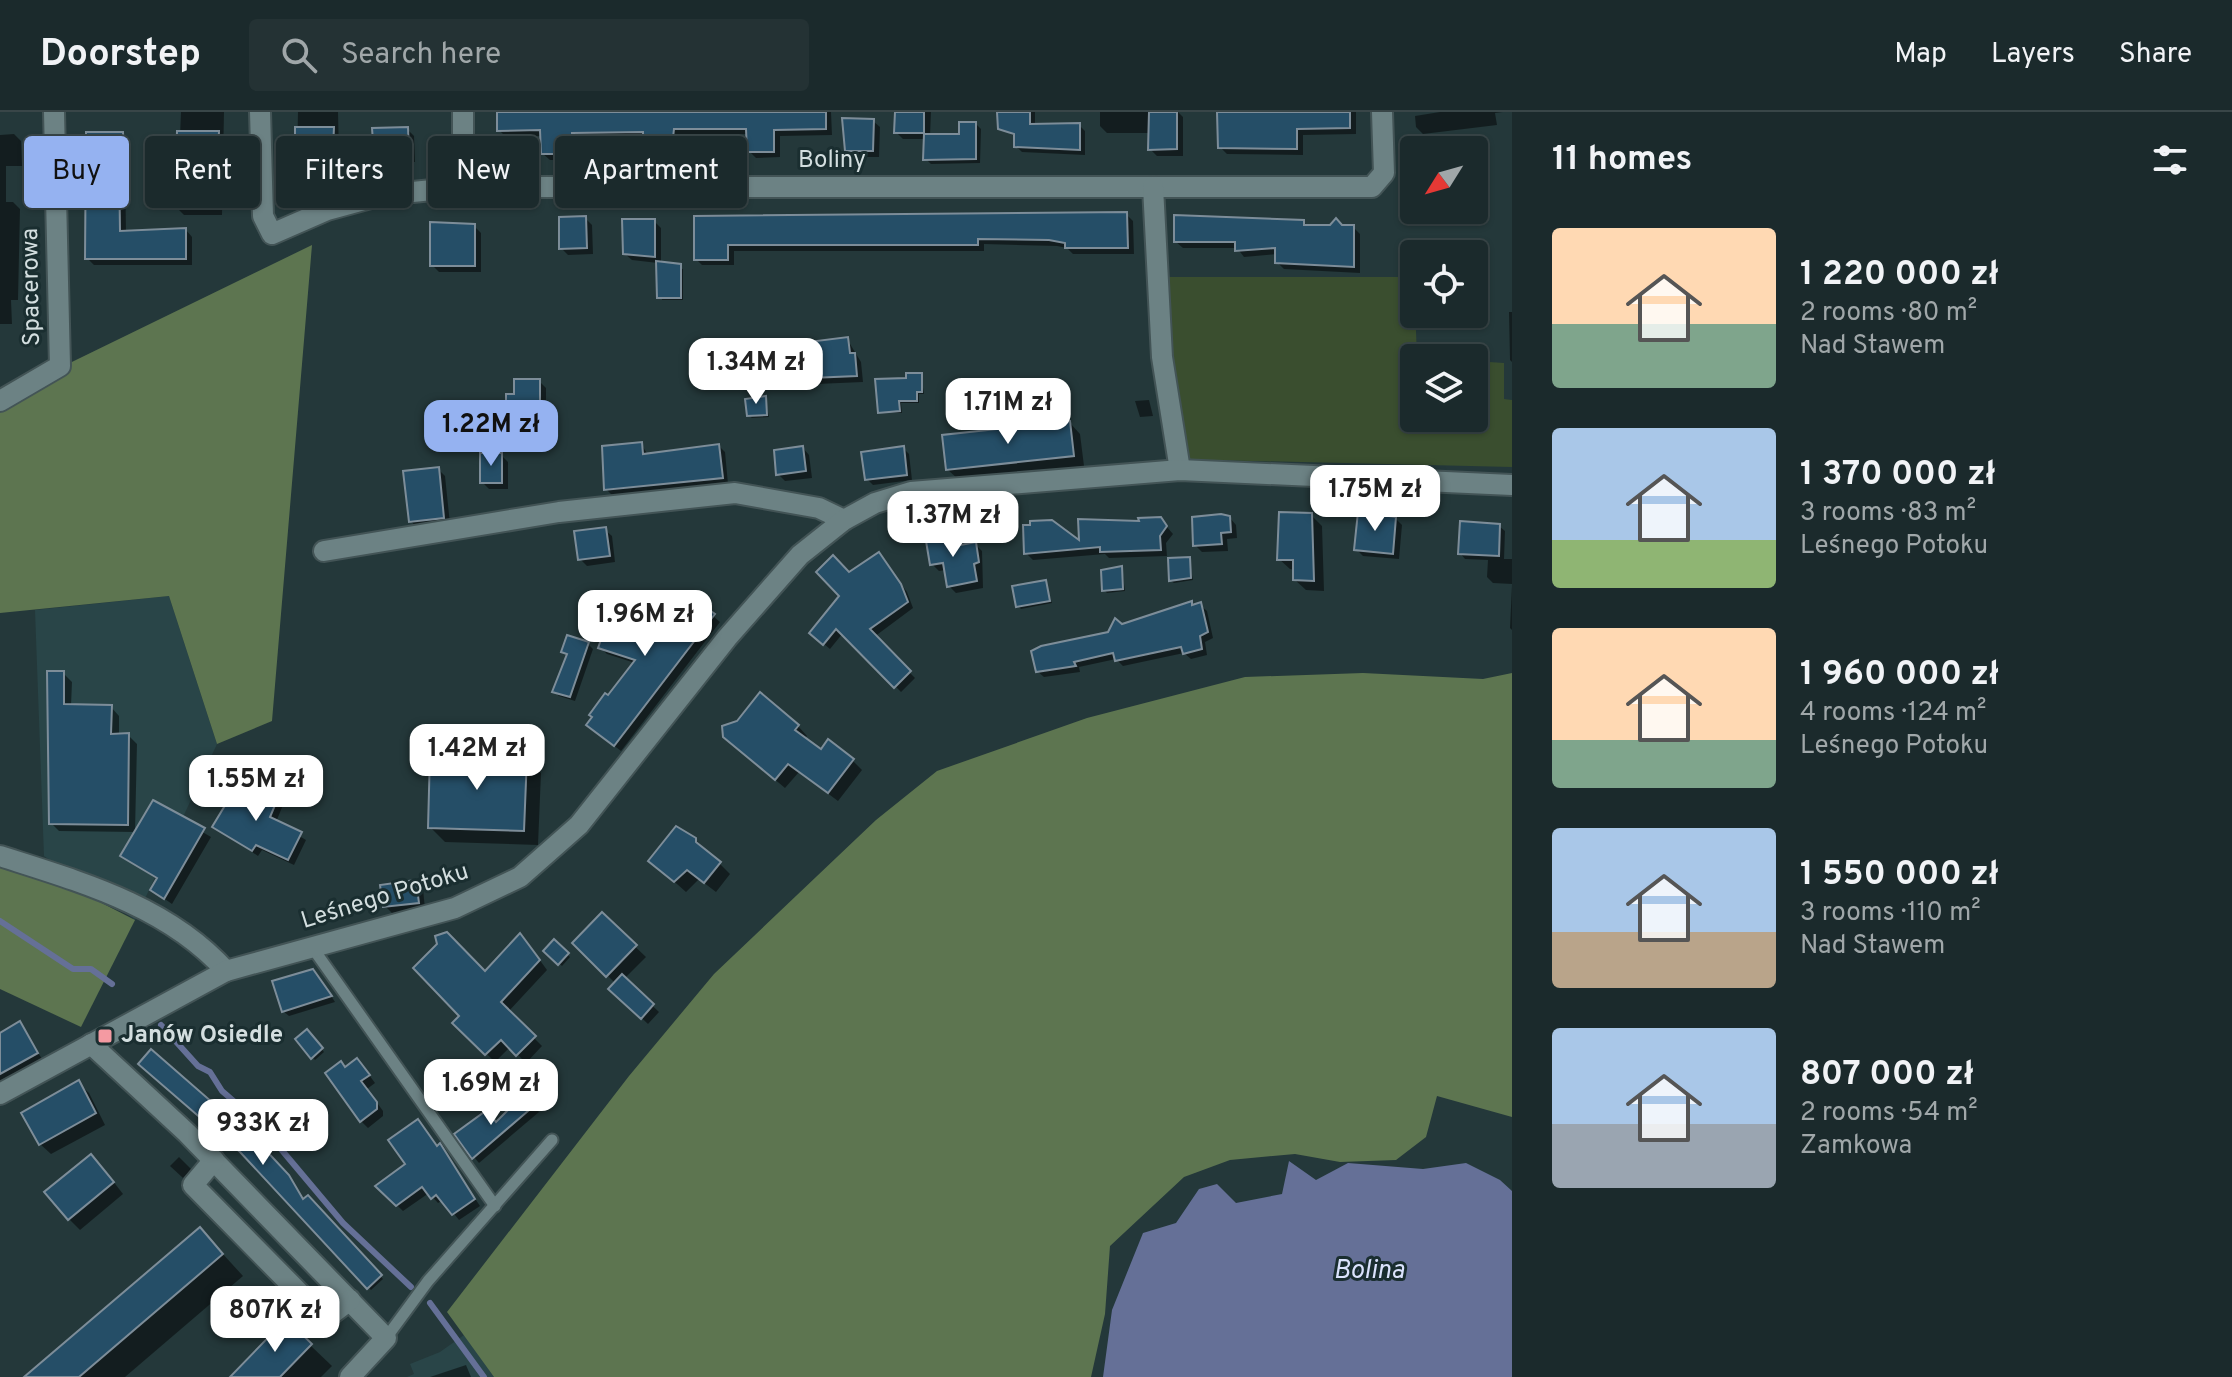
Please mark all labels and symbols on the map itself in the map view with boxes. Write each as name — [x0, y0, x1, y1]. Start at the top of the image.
north arrow — [1400, 136, 1488, 224]
street label: Boliny — [798, 146, 866, 176]
street label: Spacerowa — [16, 228, 48, 346]
pin: 1.34M zł — [673, 338, 839, 406]
pin: 1.71M zł — [925, 378, 1091, 446]
pin: 1.22M zł — [408, 400, 574, 468]
pin: 1.75M zł — [1292, 465, 1458, 533]
pin: 1.37M zł — [870, 491, 1036, 559]
pin: 1.96M zł — [562, 590, 728, 658]
pin: 1.42M zł — [394, 724, 560, 792]
pin: 1.55M zł — [173, 755, 339, 823]
street label: Leśnego Potoku — [298, 857, 472, 937]
place label: Janów Osiedle — [121, 1021, 283, 1051]
marker: Janów Osiedle — [96, 1027, 114, 1045]
pin: 1.69M zł — [408, 1059, 574, 1127]
pin: 933K zł — [189, 1099, 337, 1167]
water label: Bolina — [1334, 1255, 1405, 1288]
pin: 807K zł — [201, 1286, 349, 1354]

